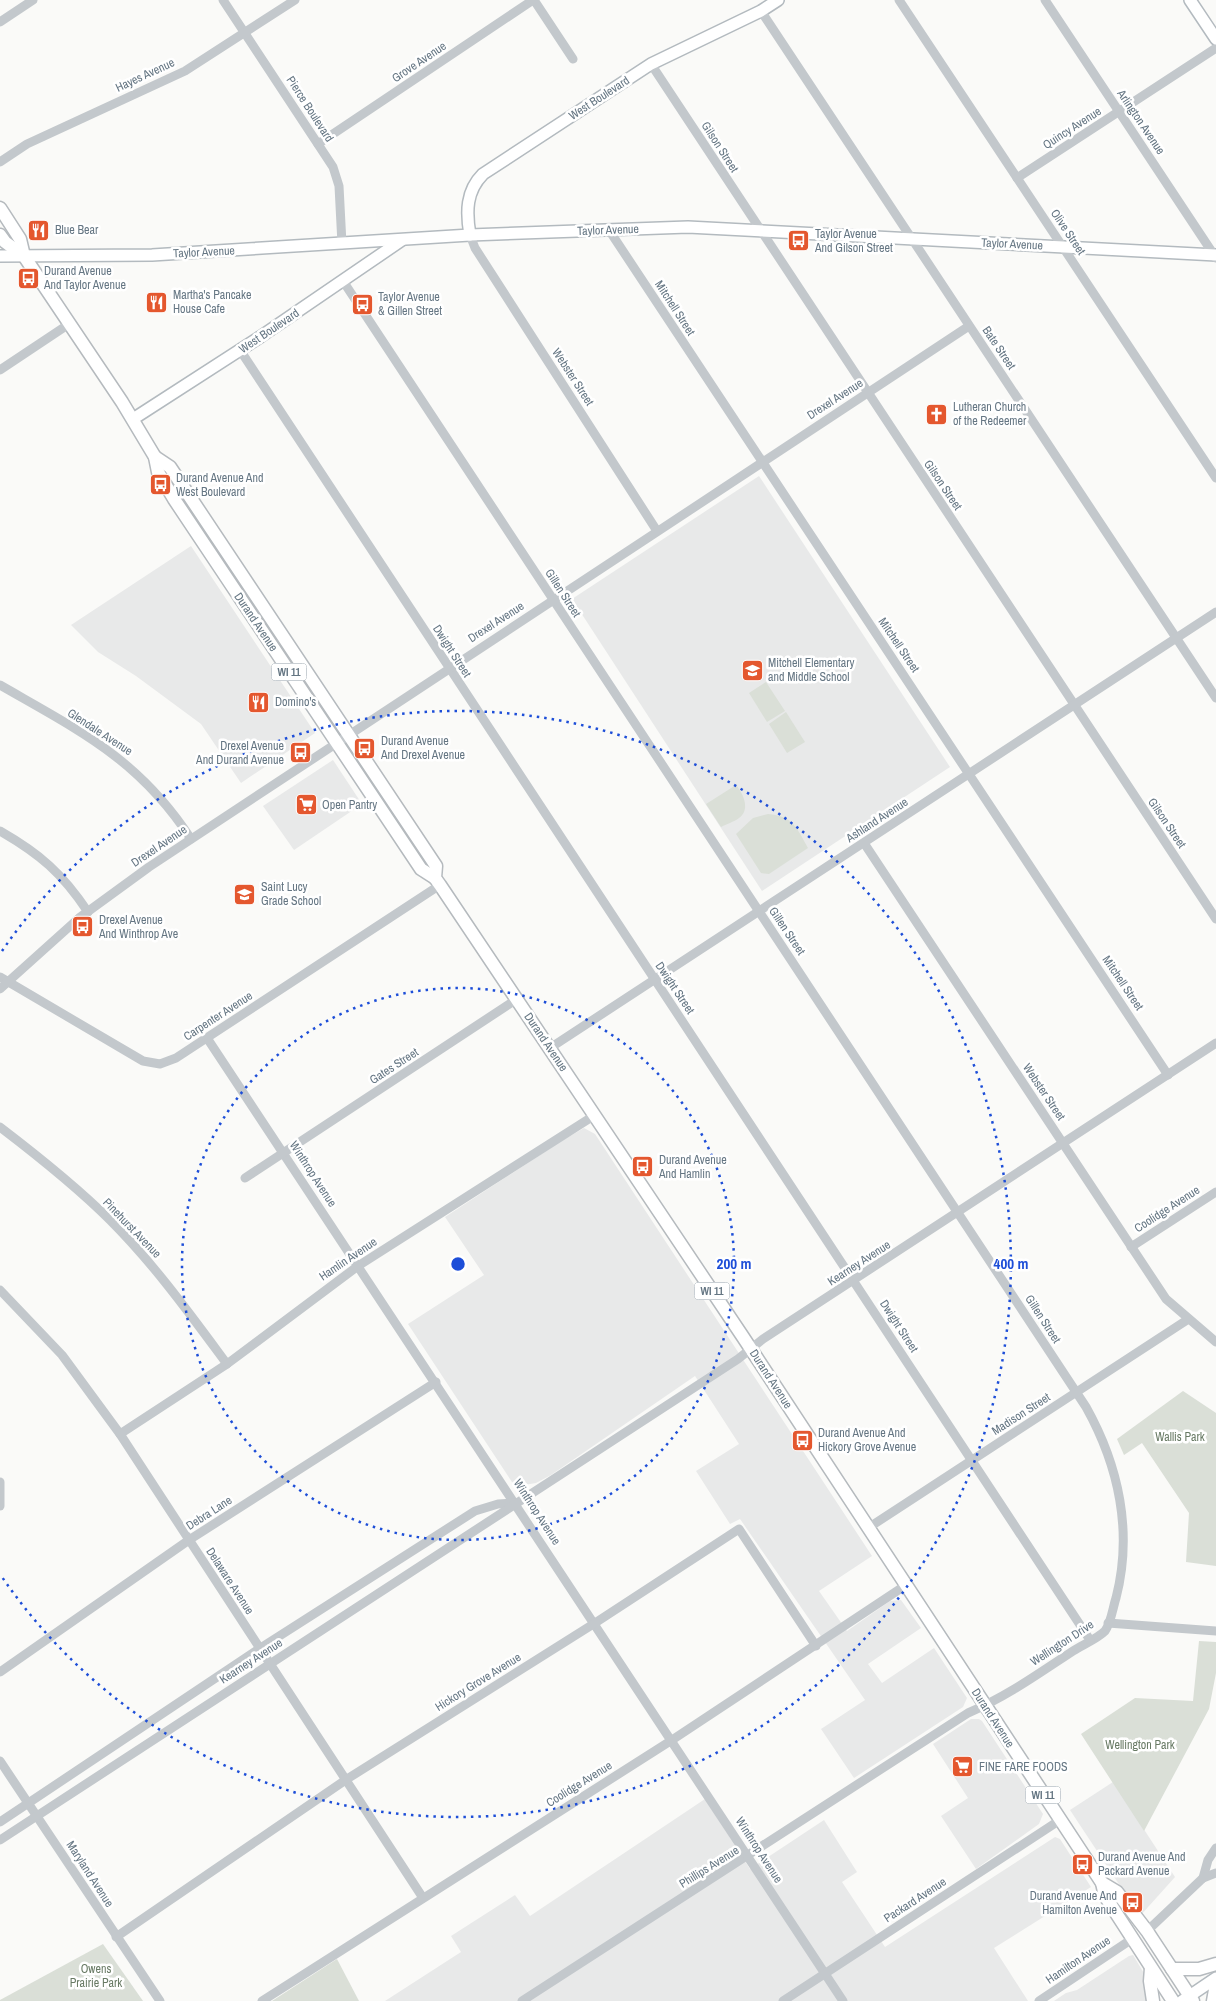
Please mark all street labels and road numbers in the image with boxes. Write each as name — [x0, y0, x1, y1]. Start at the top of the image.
street label: Grove Avenue — [389, 38, 449, 86]
street label: Hayes Avenue — [113, 54, 177, 96]
street label: West Boulevard — [566, 72, 632, 124]
street label: Pierce Boulevard — [283, 73, 337, 145]
street label: Arlington Avenue — [1113, 86, 1169, 157]
street label: Quincy Avenue — [1040, 103, 1104, 153]
street label: Gilson Street — [698, 119, 742, 176]
street label: Olive Street — [1047, 206, 1089, 258]
street label: Taylor Avenue — [577, 221, 639, 239]
street label: Taylor Avenue — [981, 234, 1043, 254]
street label: Taylor Avenue — [173, 242, 235, 262]
street label: Mitchell Street — [651, 277, 699, 339]
street label: West Boulevard — [236, 305, 302, 357]
street label: Bate Street — [979, 323, 1020, 373]
street label: Webster Street — [548, 345, 598, 409]
street label: Drexel Avenue — [804, 375, 866, 423]
street label: Gilson Street — [920, 457, 966, 513]
street label: Gillen Street — [541, 566, 585, 621]
street label: Durand Avenue — [230, 589, 282, 655]
street label: Drexel Avenue — [465, 598, 527, 646]
street label: Mitchell Street — [875, 614, 923, 676]
street label: Dwight Street — [429, 622, 475, 681]
road number: WI 11 — [272, 664, 306, 680]
street label: Glendale Avenue — [64, 705, 136, 759]
street label: Ashland Avenue — [842, 794, 911, 847]
street label: Gilson Street — [1144, 795, 1190, 851]
street label: Drexel Avenue — [128, 822, 190, 870]
street label: Gillen Street — [765, 904, 809, 958]
street label: Mitchell Street — [1099, 952, 1147, 1014]
street label: Dwight Street — [652, 959, 698, 1017]
street label: Carpenter Avenue — [180, 988, 256, 1044]
street label: Durand Avenue — [520, 1009, 572, 1075]
street label: Gates Street — [366, 1044, 422, 1088]
street label: Webster Street — [1019, 1060, 1069, 1124]
street label: Winthrop Avenue — [286, 1138, 340, 1210]
street label: Coolidge Avenue — [1131, 1182, 1203, 1236]
street label: Pinehurst Avenue — [99, 1195, 165, 1261]
street label: Hamlin Avenue — [316, 1234, 380, 1284]
street label: Kearney Avenue — [824, 1237, 894, 1289]
road number: WI 11 — [694, 1282, 730, 1300]
street label: Gillen Street — [1021, 1292, 1065, 1347]
street label: Dwight Street — [876, 1297, 922, 1356]
street label: Durand Avenue — [746, 1346, 796, 1412]
street label: Madison Street — [989, 1389, 1054, 1439]
street label: Winthrop Avenue — [510, 1476, 564, 1548]
street label: Debra Lane — [183, 1492, 235, 1534]
street label: Delaware Avenue — [202, 1544, 258, 1618]
street label: Wellington Drive — [1027, 1617, 1097, 1669]
street label: Kearney Avenue — [216, 1635, 286, 1687]
street label: Hickory Grove Avenue — [432, 1649, 524, 1715]
street label: Durand Avenue — [968, 1685, 1018, 1751]
street label: Coolidge Avenue — [543, 1757, 615, 1811]
road number: WI 11 — [1026, 1786, 1060, 1804]
street label: Winthrop Avenue — [732, 1814, 786, 1886]
street label: Maryland Avenue — [63, 1838, 117, 1910]
street label: Phillips Avenue — [676, 1842, 742, 1892]
street label: Packard Avenue — [881, 1874, 949, 1926]
street label: Hamilton Avenue — [1043, 1932, 1113, 1988]

